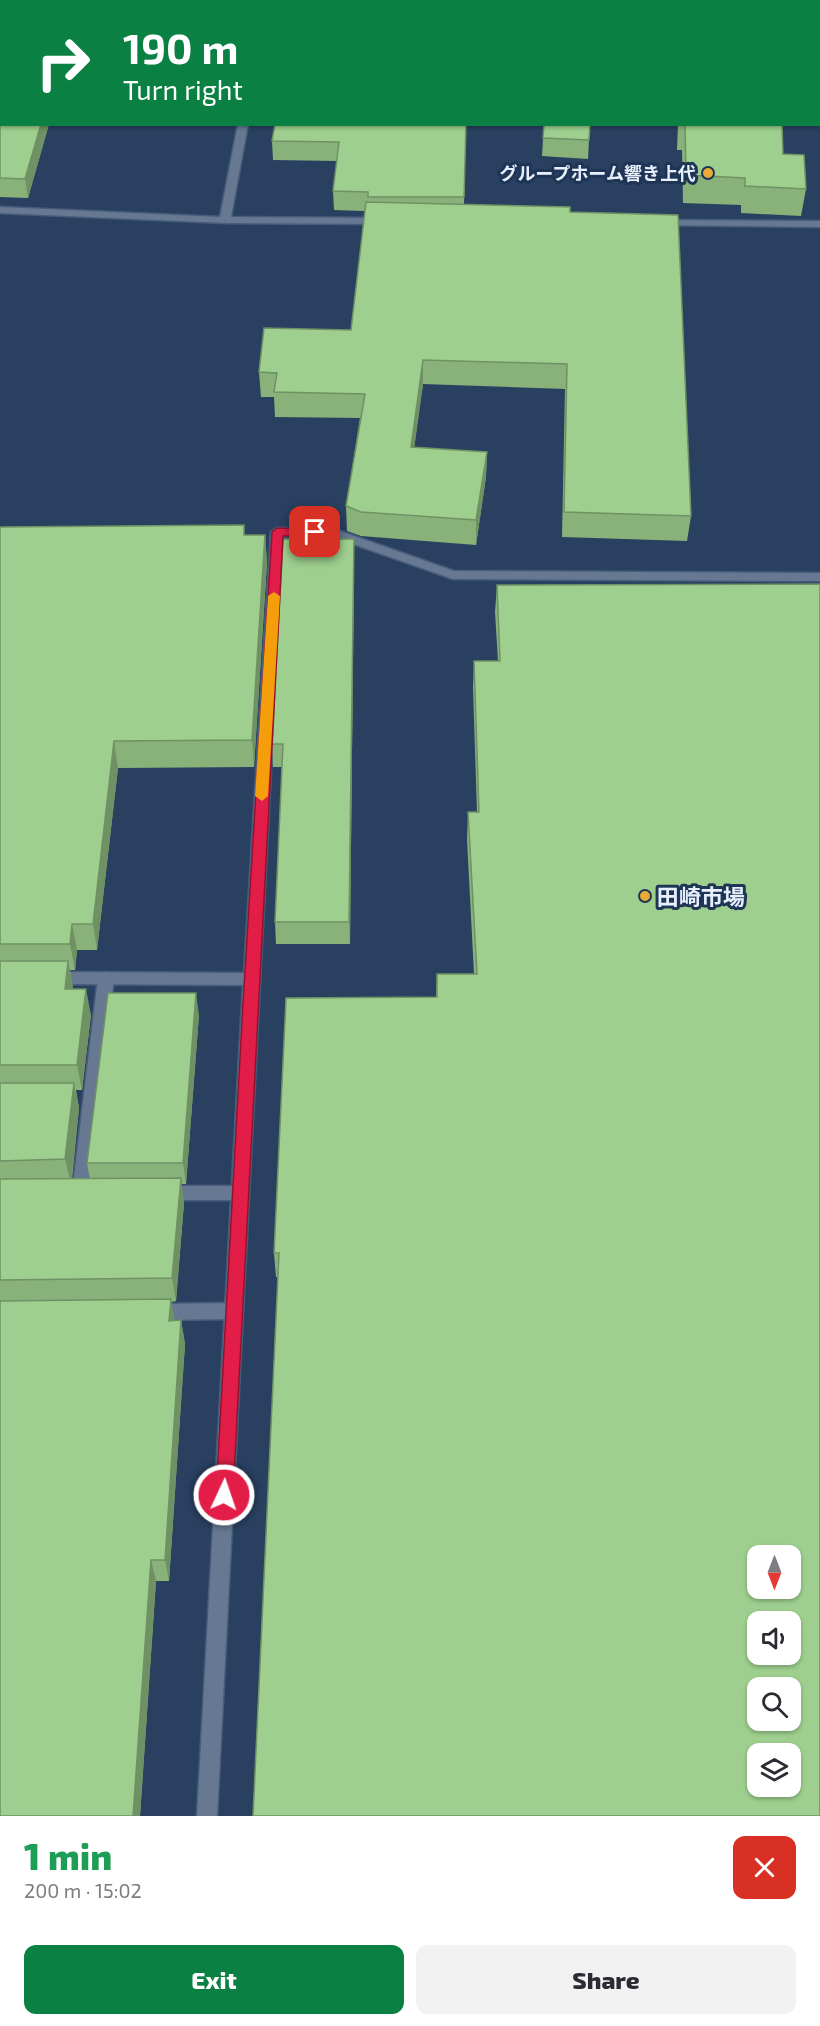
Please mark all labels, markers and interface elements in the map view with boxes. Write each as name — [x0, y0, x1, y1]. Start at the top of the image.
text: 190 m — [123, 22, 239, 72]
icon: right — [24, 24, 102, 102]
text: Turn right — [123, 73, 243, 105]
place label: グループホーム響き上代 — [500, 162, 696, 184]
marker: グループホーム響き上代 — [701, 166, 715, 180]
pin — [289, 506, 340, 557]
icon: arrive — [298, 515, 331, 548]
place label: 田崎市場 — [657, 883, 745, 909]
marker: 田崎市場 — [638, 889, 652, 903]
position arrow — [192, 1463, 256, 1527]
north arrow — [747, 1545, 801, 1599]
map controls — [747, 1545, 801, 1797]
button: sound — [747, 1611, 801, 1665]
button: search — [747, 1677, 801, 1731]
button: layers — [747, 1743, 801, 1797]
text: 1 min — [24, 1834, 112, 1877]
button: close — [733, 1836, 796, 1899]
text: 200 m · 15:02 — [24, 1878, 142, 1902]
button: Exit — [24, 1945, 404, 2014]
button: Share — [416, 1945, 796, 2014]

